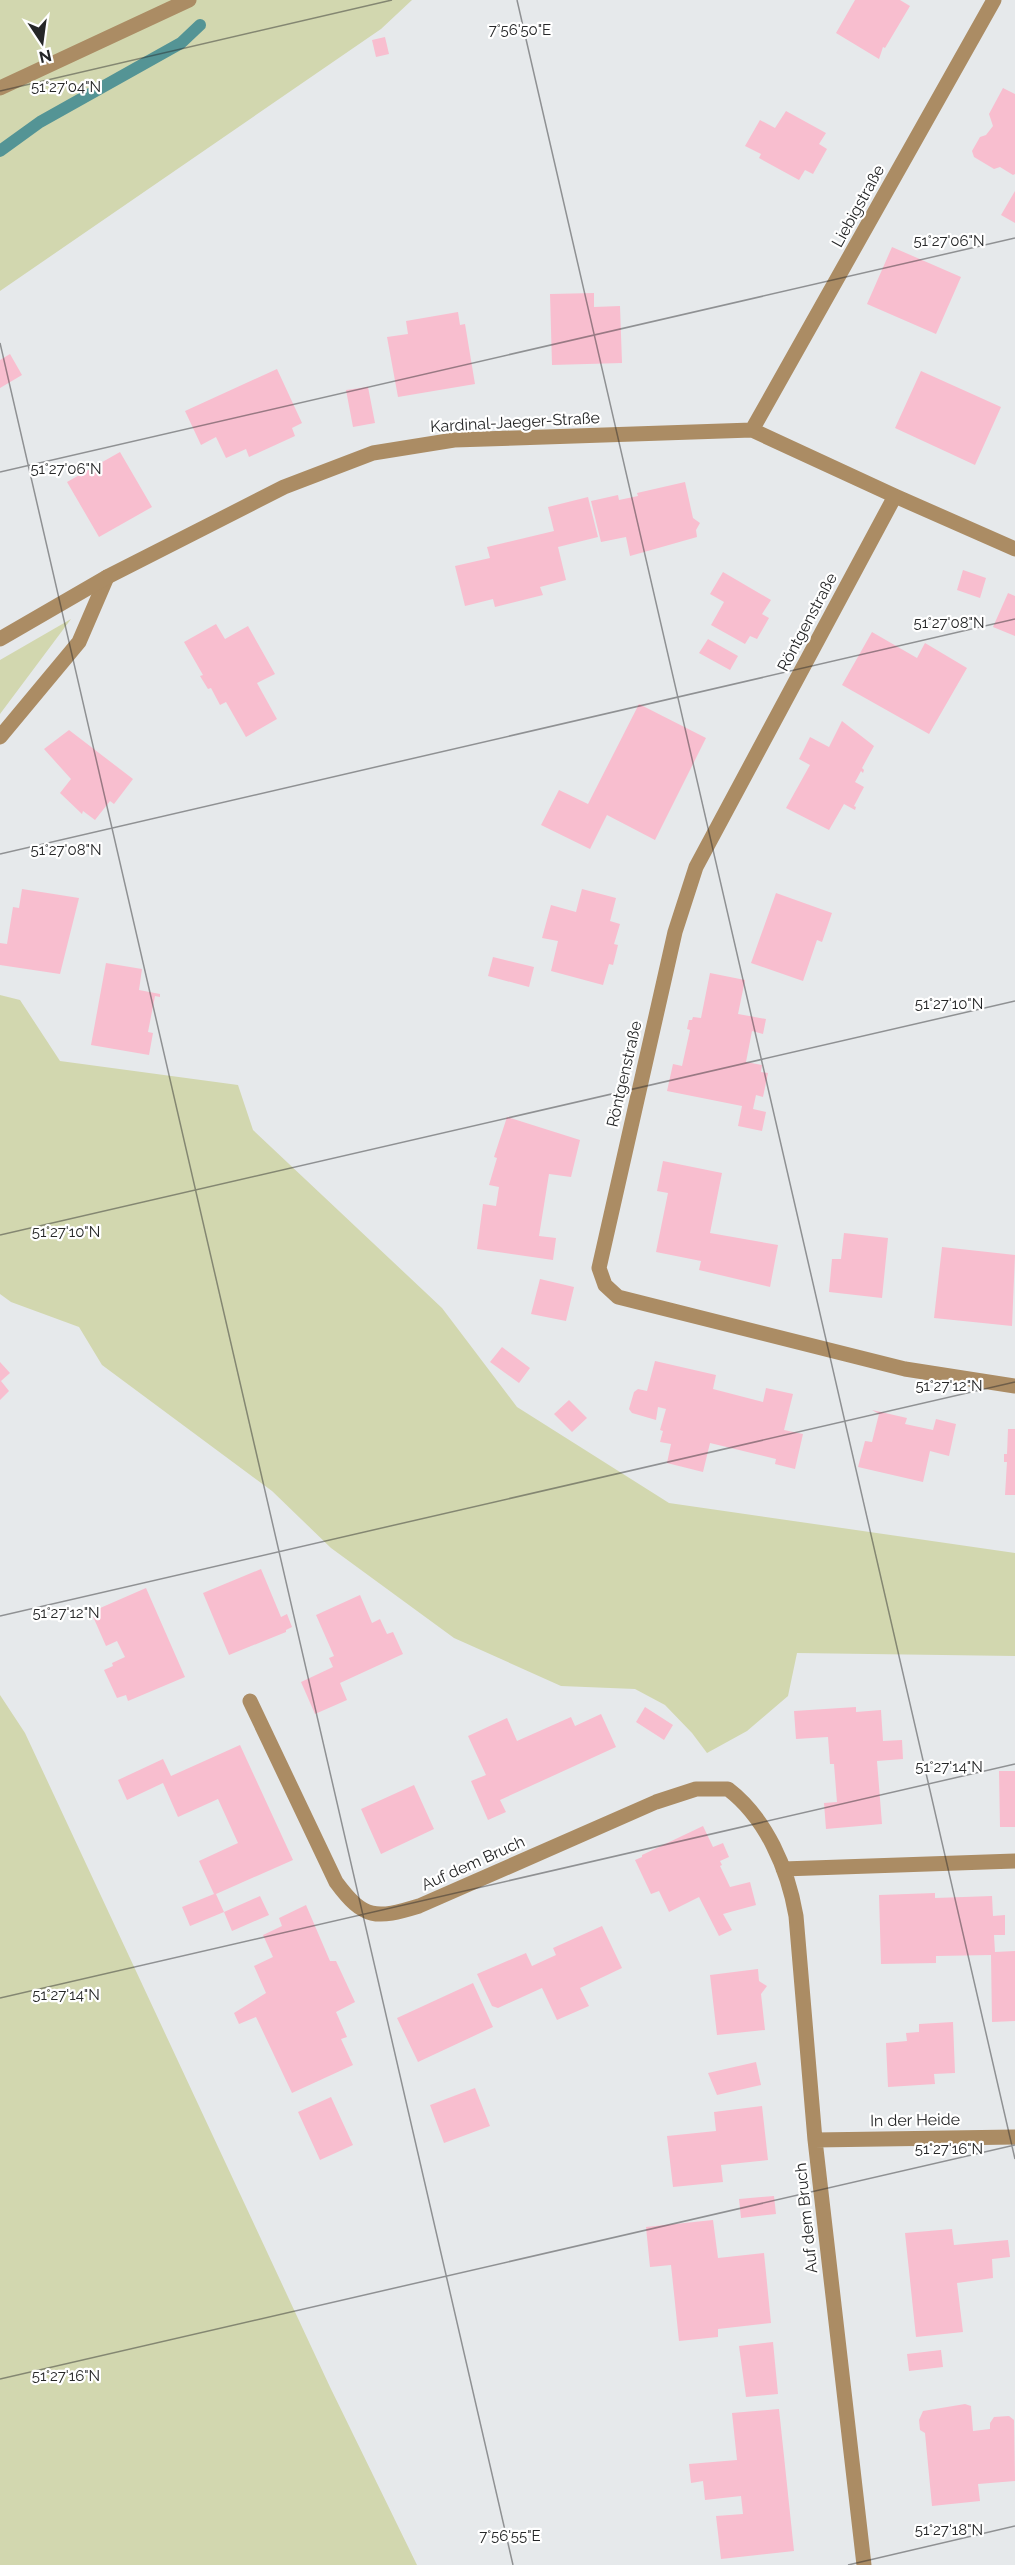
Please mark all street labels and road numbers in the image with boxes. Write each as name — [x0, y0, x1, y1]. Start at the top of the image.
street label: Liebigstraße — [828, 162, 888, 250]
street label: Kardinal-Jaeger-Straße — [430, 408, 600, 436]
street label: Röntgenstraße — [773, 570, 841, 674]
street label: Röntgenstraße — [603, 1019, 645, 1129]
street label: Auf dem Bruch — [418, 1832, 528, 1894]
street label: In der Heide — [870, 2110, 960, 2130]
street label: Auf dem Bruch — [791, 2162, 821, 2274]

